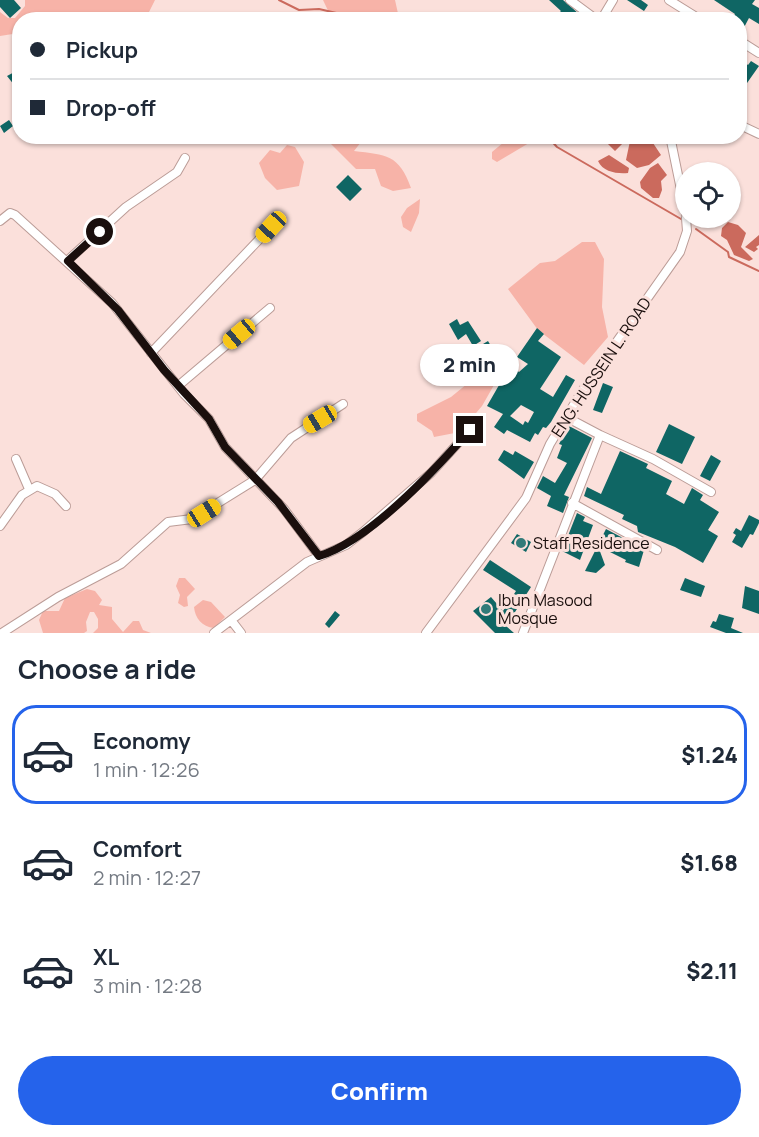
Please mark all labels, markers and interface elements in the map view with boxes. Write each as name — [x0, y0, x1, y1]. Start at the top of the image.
text: Pickup — [66, 35, 138, 65]
text: Drop-off — [66, 93, 156, 123]
map controls — [675, 162, 741, 228]
button: locate — [675, 162, 741, 228]
car — [252, 208, 290, 246]
route start — [86, 218, 113, 245]
street label: ENG. HUSSEIN L. ROAD — [546, 293, 656, 441]
car — [219, 316, 259, 352]
callout: 2 min — [420, 343, 520, 385]
text: 2 min — [443, 351, 496, 378]
car — [300, 402, 340, 436]
route end — [456, 416, 483, 443]
car — [184, 496, 224, 530]
place label: Staff Residence — [533, 532, 650, 554]
marker: Staff Residence — [514, 536, 528, 550]
place label: Ibun Masood Mosque — [498, 589, 593, 629]
marker: Ibun Masood Mosque — [479, 602, 493, 616]
text: Choose a ride — [18, 650, 196, 687]
text: Economy — [93, 726, 191, 756]
icon: car — [21, 728, 75, 782]
text: $1.24 — [681, 740, 738, 770]
text: 1 min · 12:26 — [93, 756, 200, 783]
text: Comfort — [93, 834, 182, 864]
icon: car — [21, 836, 75, 890]
text: $1.68 — [680, 848, 738, 878]
text: 2 min · 12:27 — [93, 864, 201, 891]
text: XL — [93, 942, 119, 972]
icon: car — [21, 944, 75, 998]
text: $2.11 — [686, 956, 738, 986]
text: 3 min · 12:28 — [93, 972, 202, 999]
button: Confirm — [18, 1056, 741, 1125]

